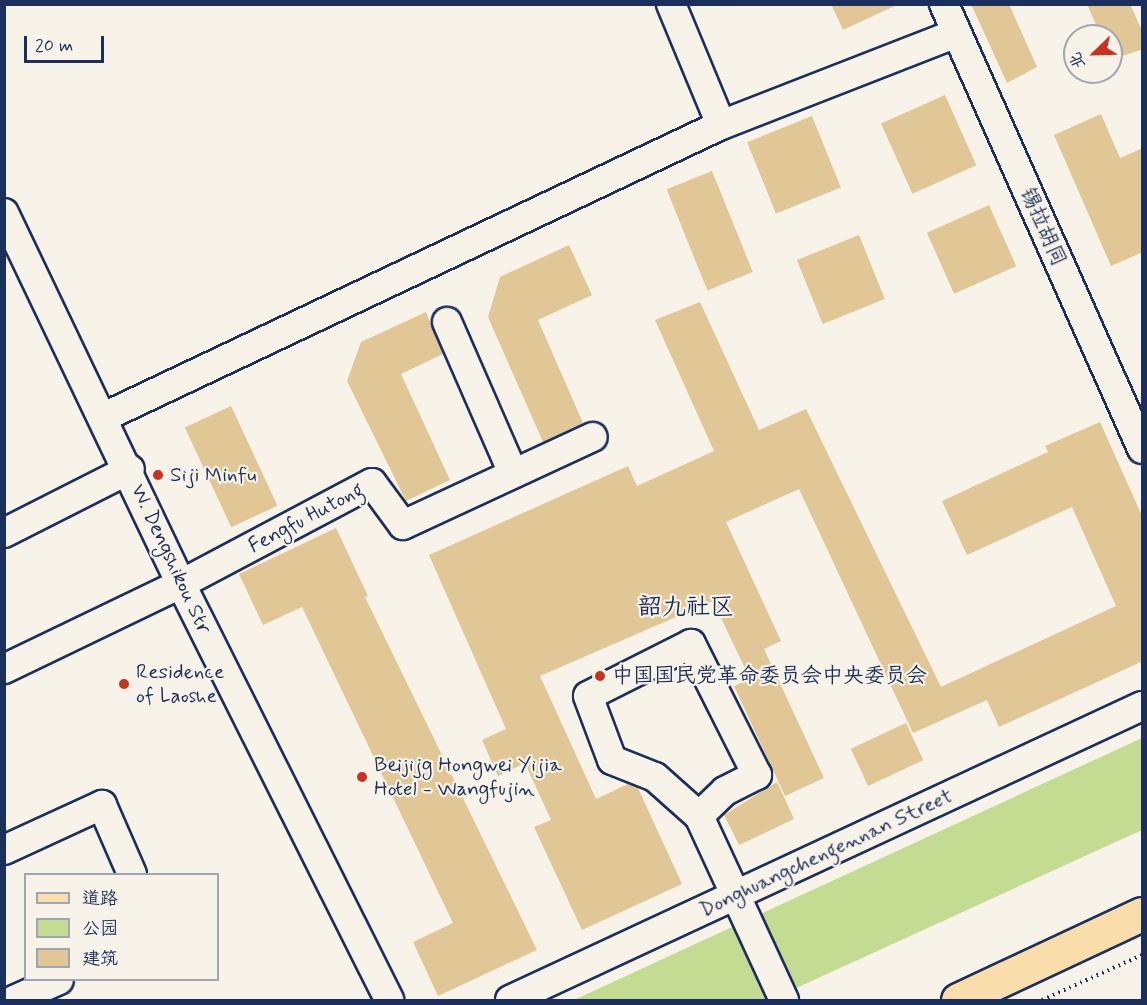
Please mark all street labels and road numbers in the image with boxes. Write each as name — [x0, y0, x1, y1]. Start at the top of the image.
street label: 锡拉胡同 — [1014, 184, 1072, 270]
street label: Fengfu Hutong — [243, 477, 369, 559]
street label: W. Dengshikou Str — [125, 480, 217, 638]
street label: Donghuangchengennan Street — [696, 783, 956, 923]

